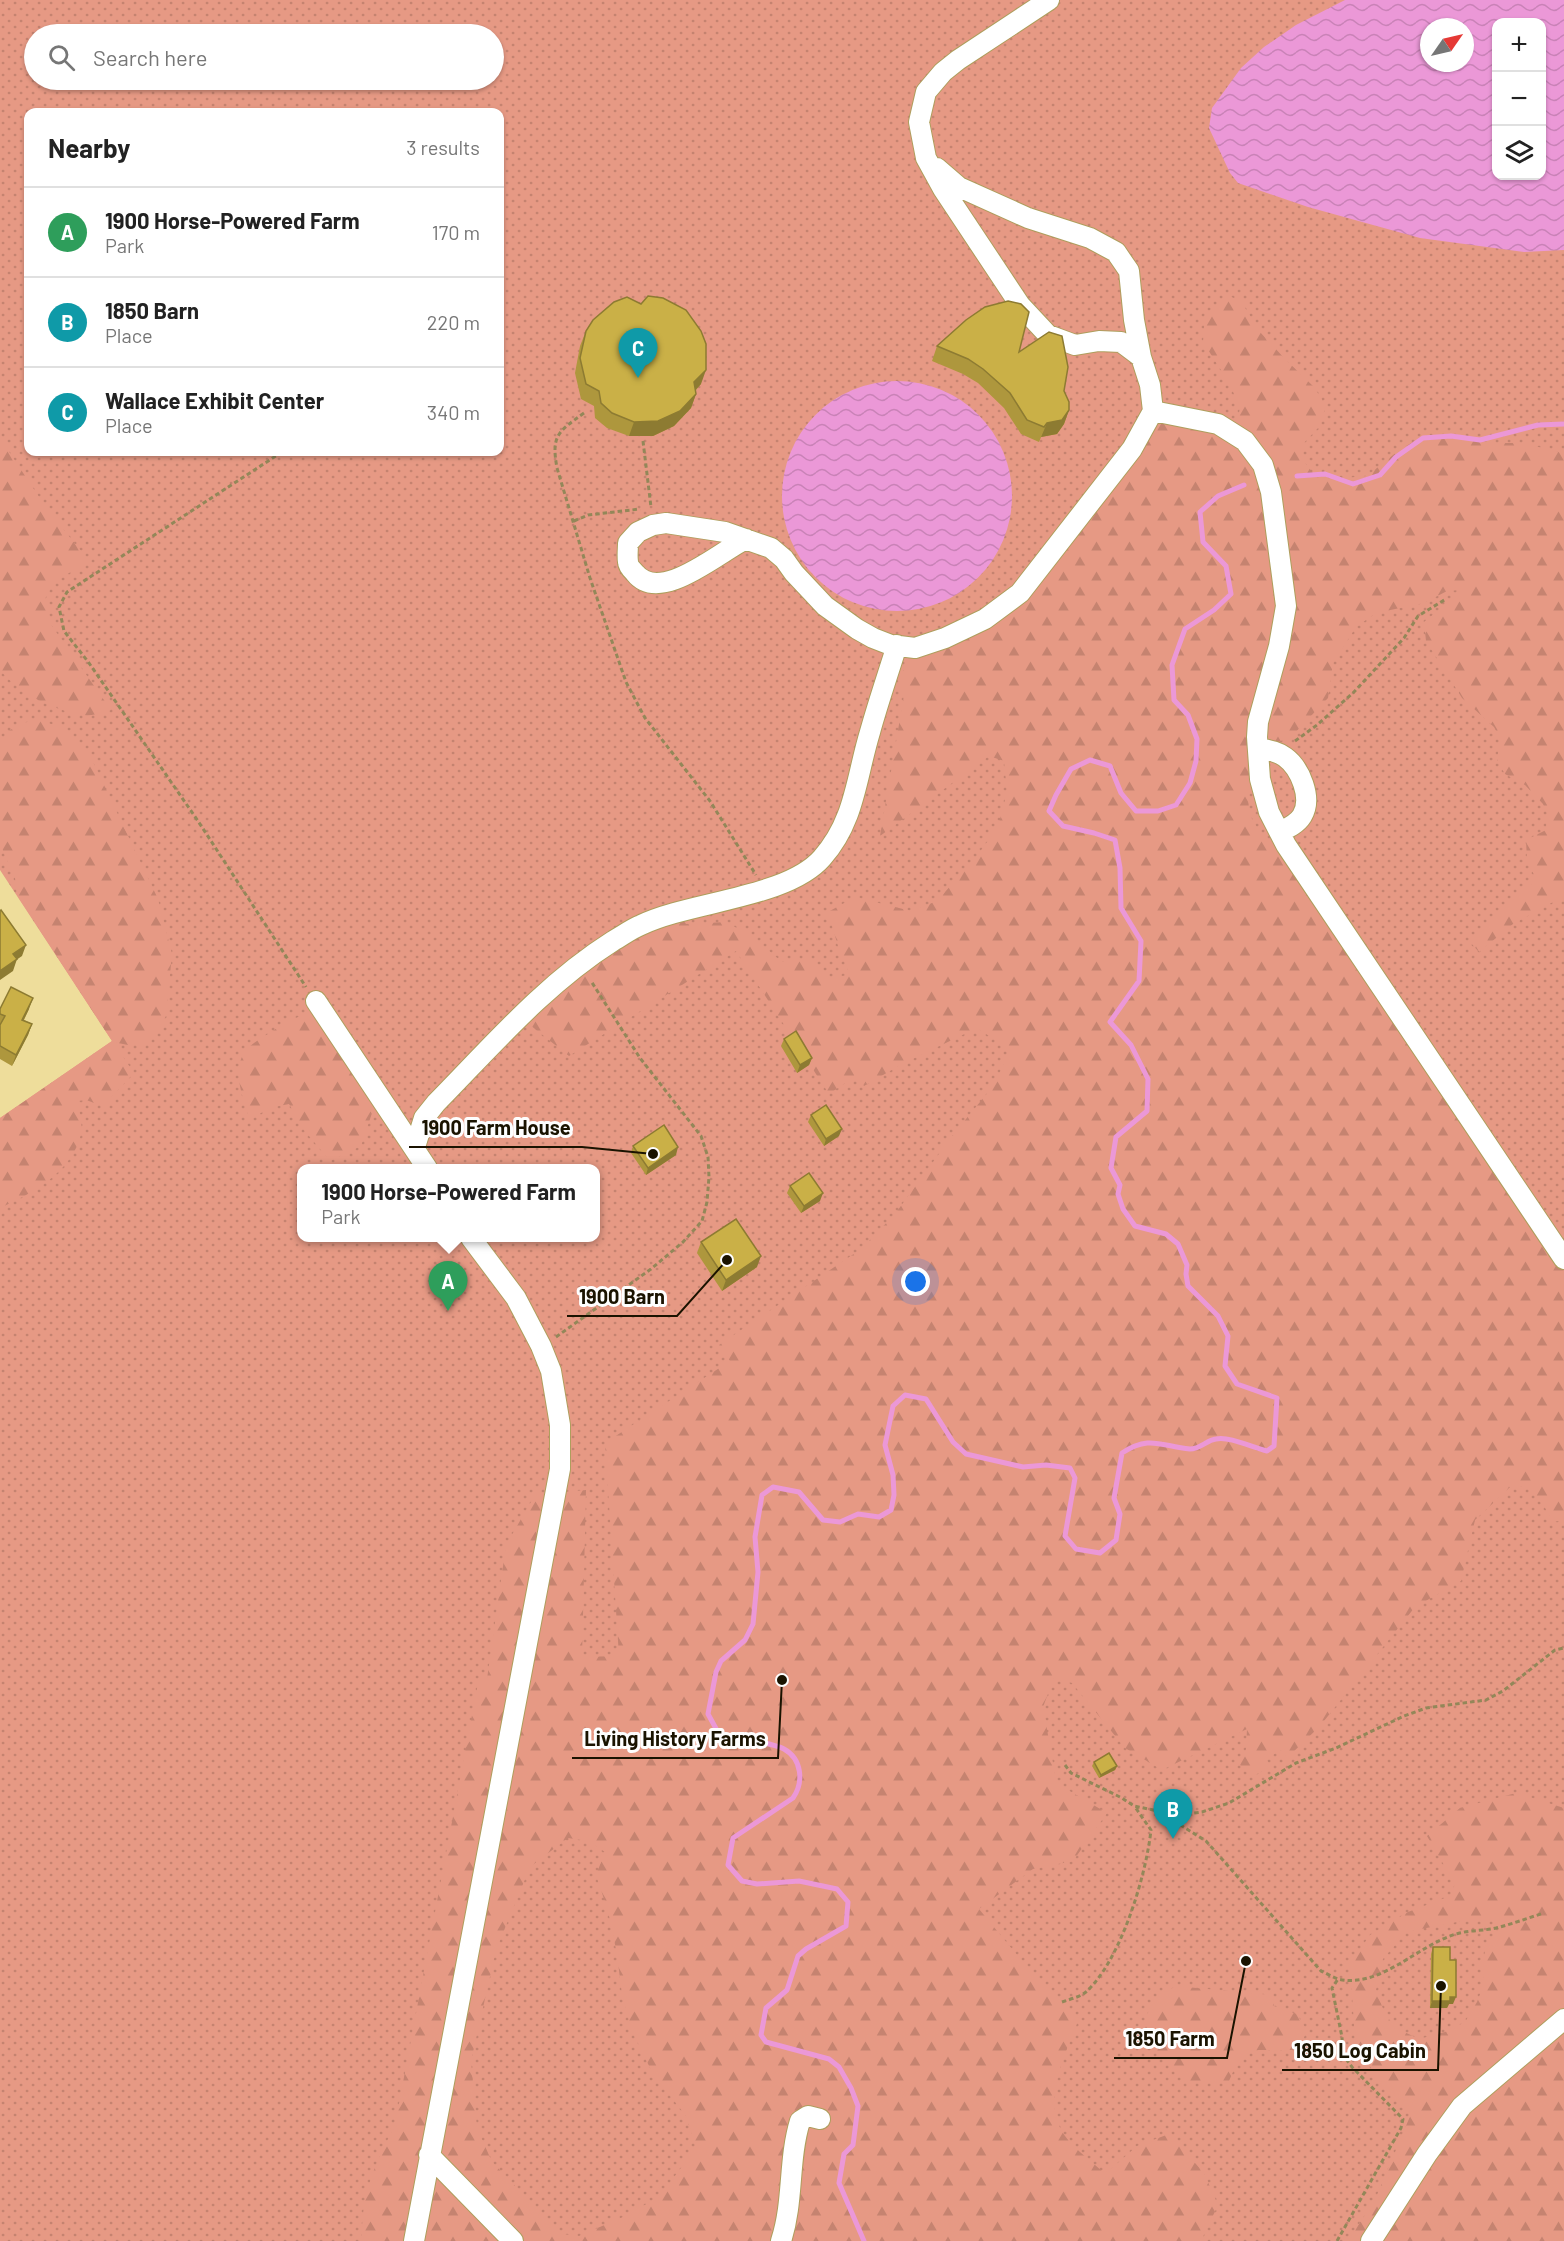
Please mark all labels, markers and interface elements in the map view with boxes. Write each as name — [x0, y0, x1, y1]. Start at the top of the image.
north arrow — [1420, 18, 1474, 72]
map controls — [1492, 18, 1546, 180]
button: + — [1492, 18, 1546, 72]
search box — [24, 24, 504, 90]
icon: search — [45, 41, 78, 74]
text: Search here — [93, 44, 207, 70]
button: − — [1492, 72, 1546, 126]
button: layers — [1492, 126, 1546, 180]
text: Nearby — [48, 132, 130, 163]
text: 3 results — [406, 135, 480, 159]
text: 1900 Horse-Powered Farm — [105, 207, 360, 233]
text: A — [61, 220, 74, 244]
text: 170 m — [432, 220, 480, 244]
text: Park — [105, 233, 144, 257]
text: 1850 Barn — [105, 297, 199, 323]
text: B — [61, 310, 74, 334]
text: 220 m — [427, 310, 480, 334]
text: Place — [105, 323, 153, 347]
pin: C — [618, 328, 658, 378]
text: Wallace Exhibit Center — [105, 387, 324, 413]
text: C — [61, 400, 74, 424]
text: 340 m — [427, 400, 480, 424]
text: Place — [105, 413, 153, 437]
callout: 1900 Farm House — [409, 1109, 582, 1147]
text: 1900 Farm House — [421, 1115, 571, 1139]
popup — [297, 1164, 600, 1242]
text: 1900 Horse-Powered Farm — [321, 1178, 576, 1204]
text: Park — [321, 1204, 360, 1228]
pin: A — [428, 1262, 468, 1311]
your location — [901, 1267, 930, 1296]
callout: 1900 Barn — [567, 1278, 677, 1316]
text: 1900 Barn — [579, 1284, 665, 1308]
callout: Living History Farms — [572, 1720, 778, 1758]
text: Living History Farms — [584, 1726, 766, 1750]
pin: B — [1154, 1790, 1192, 1839]
callout: 1850 Farm — [1114, 2020, 1227, 2058]
text: 1850 Farm — [1125, 2026, 1215, 2050]
callout: 1850 Log Cabin — [1282, 2032, 1438, 2070]
text: 1850 Log Cabin — [1294, 2038, 1426, 2062]

